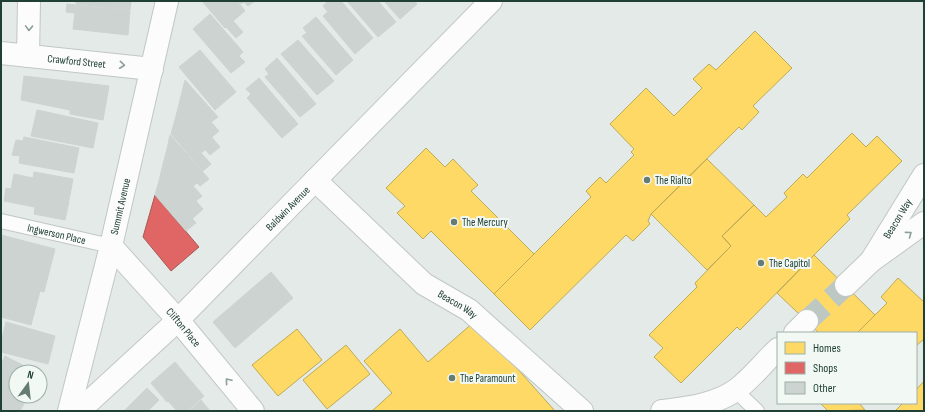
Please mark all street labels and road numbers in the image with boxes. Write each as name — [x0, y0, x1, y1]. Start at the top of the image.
street label: Crawford Street — [47, 52, 107, 71]
street label: Summit Avenue — [108, 177, 133, 236]
street label: Baldwin Avenue — [263, 184, 313, 234]
street label: Beacon Way — [881, 196, 915, 241]
street label: Ingwerson Place — [26, 221, 87, 247]
street label: Beacon Way — [435, 287, 481, 322]
street label: Clifton Place — [163, 305, 203, 350]

